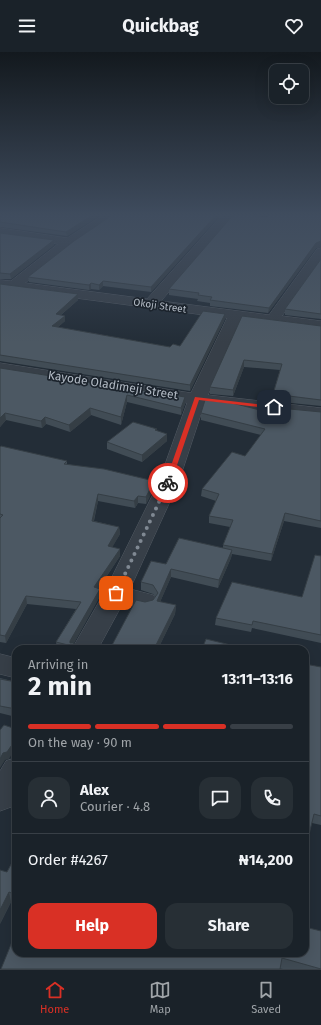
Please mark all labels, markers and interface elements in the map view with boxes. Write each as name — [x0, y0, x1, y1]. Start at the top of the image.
icon: menu — [16, 15, 38, 37]
text: Quickbag — [122, 15, 199, 37]
icon: heart — [283, 15, 305, 37]
map controls — [269, 64, 309, 104]
button: locate — [269, 64, 309, 104]
street label: Okoji Street — [133, 296, 187, 316]
street label: Kayode Oladimeji Street — [47, 368, 180, 402]
pin — [257, 390, 291, 424]
icon: home — [263, 396, 285, 418]
courier — [148, 463, 188, 503]
icon: bike — [157, 472, 179, 494]
pin — [99, 576, 133, 610]
icon: bag — [105, 582, 127, 604]
text: Arriving in — [28, 657, 88, 672]
text: 13:11–13:16 — [221, 670, 293, 688]
text: 2 min — [28, 671, 92, 702]
text: On the way · 90 m — [28, 735, 132, 750]
button: person — [28, 777, 70, 819]
button: chat — [199, 777, 241, 819]
button: phone — [251, 777, 293, 819]
text: Alex — [80, 781, 109, 799]
text: Courier · 4.8 — [80, 799, 150, 814]
text: Order #4267 — [28, 851, 108, 869]
text: ₦14,200 — [239, 851, 293, 869]
button: Help — [28, 903, 157, 949]
button: Share — [165, 903, 293, 949]
tab: Home — [40, 979, 69, 1016]
tab: Map — [149, 979, 171, 1016]
tab: Saved — [251, 979, 281, 1016]

